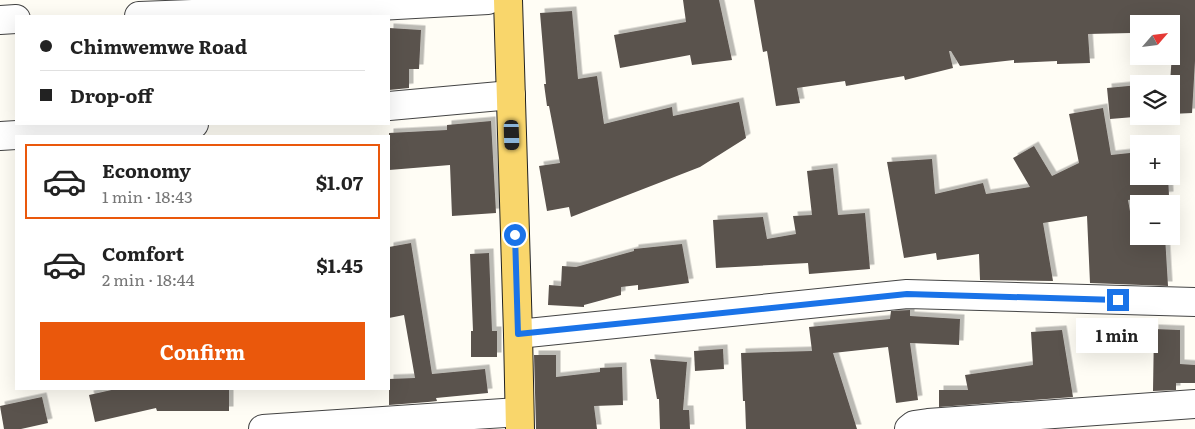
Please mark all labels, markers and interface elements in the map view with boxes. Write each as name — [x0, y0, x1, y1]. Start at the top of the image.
north arrow — [1130, 15, 1180, 65]
map controls — [1130, 15, 1180, 245]
text: Chimwemwe Road — [70, 32, 247, 60]
button: layers — [1130, 75, 1180, 125]
text: Drop-off — [70, 81, 153, 109]
car — [503, 120, 520, 150]
button: + — [1130, 135, 1180, 185]
text: Economy — [102, 156, 191, 184]
icon: car — [42, 159, 87, 204]
text: $1.07 — [316, 168, 363, 196]
text: 1 min · 18:43 — [102, 184, 193, 208]
button: − — [1130, 195, 1180, 245]
route start — [504, 224, 526, 246]
text: Comfort — [102, 239, 184, 267]
icon: car — [42, 242, 87, 287]
text: $1.45 — [316, 251, 363, 279]
text: 2 min · 18:44 — [102, 267, 194, 291]
route end — [1107, 289, 1129, 311]
callout: 1 min — [1077, 318, 1159, 352]
button: Confirm — [40, 322, 365, 380]
text: 1 min — [1096, 323, 1138, 347]

